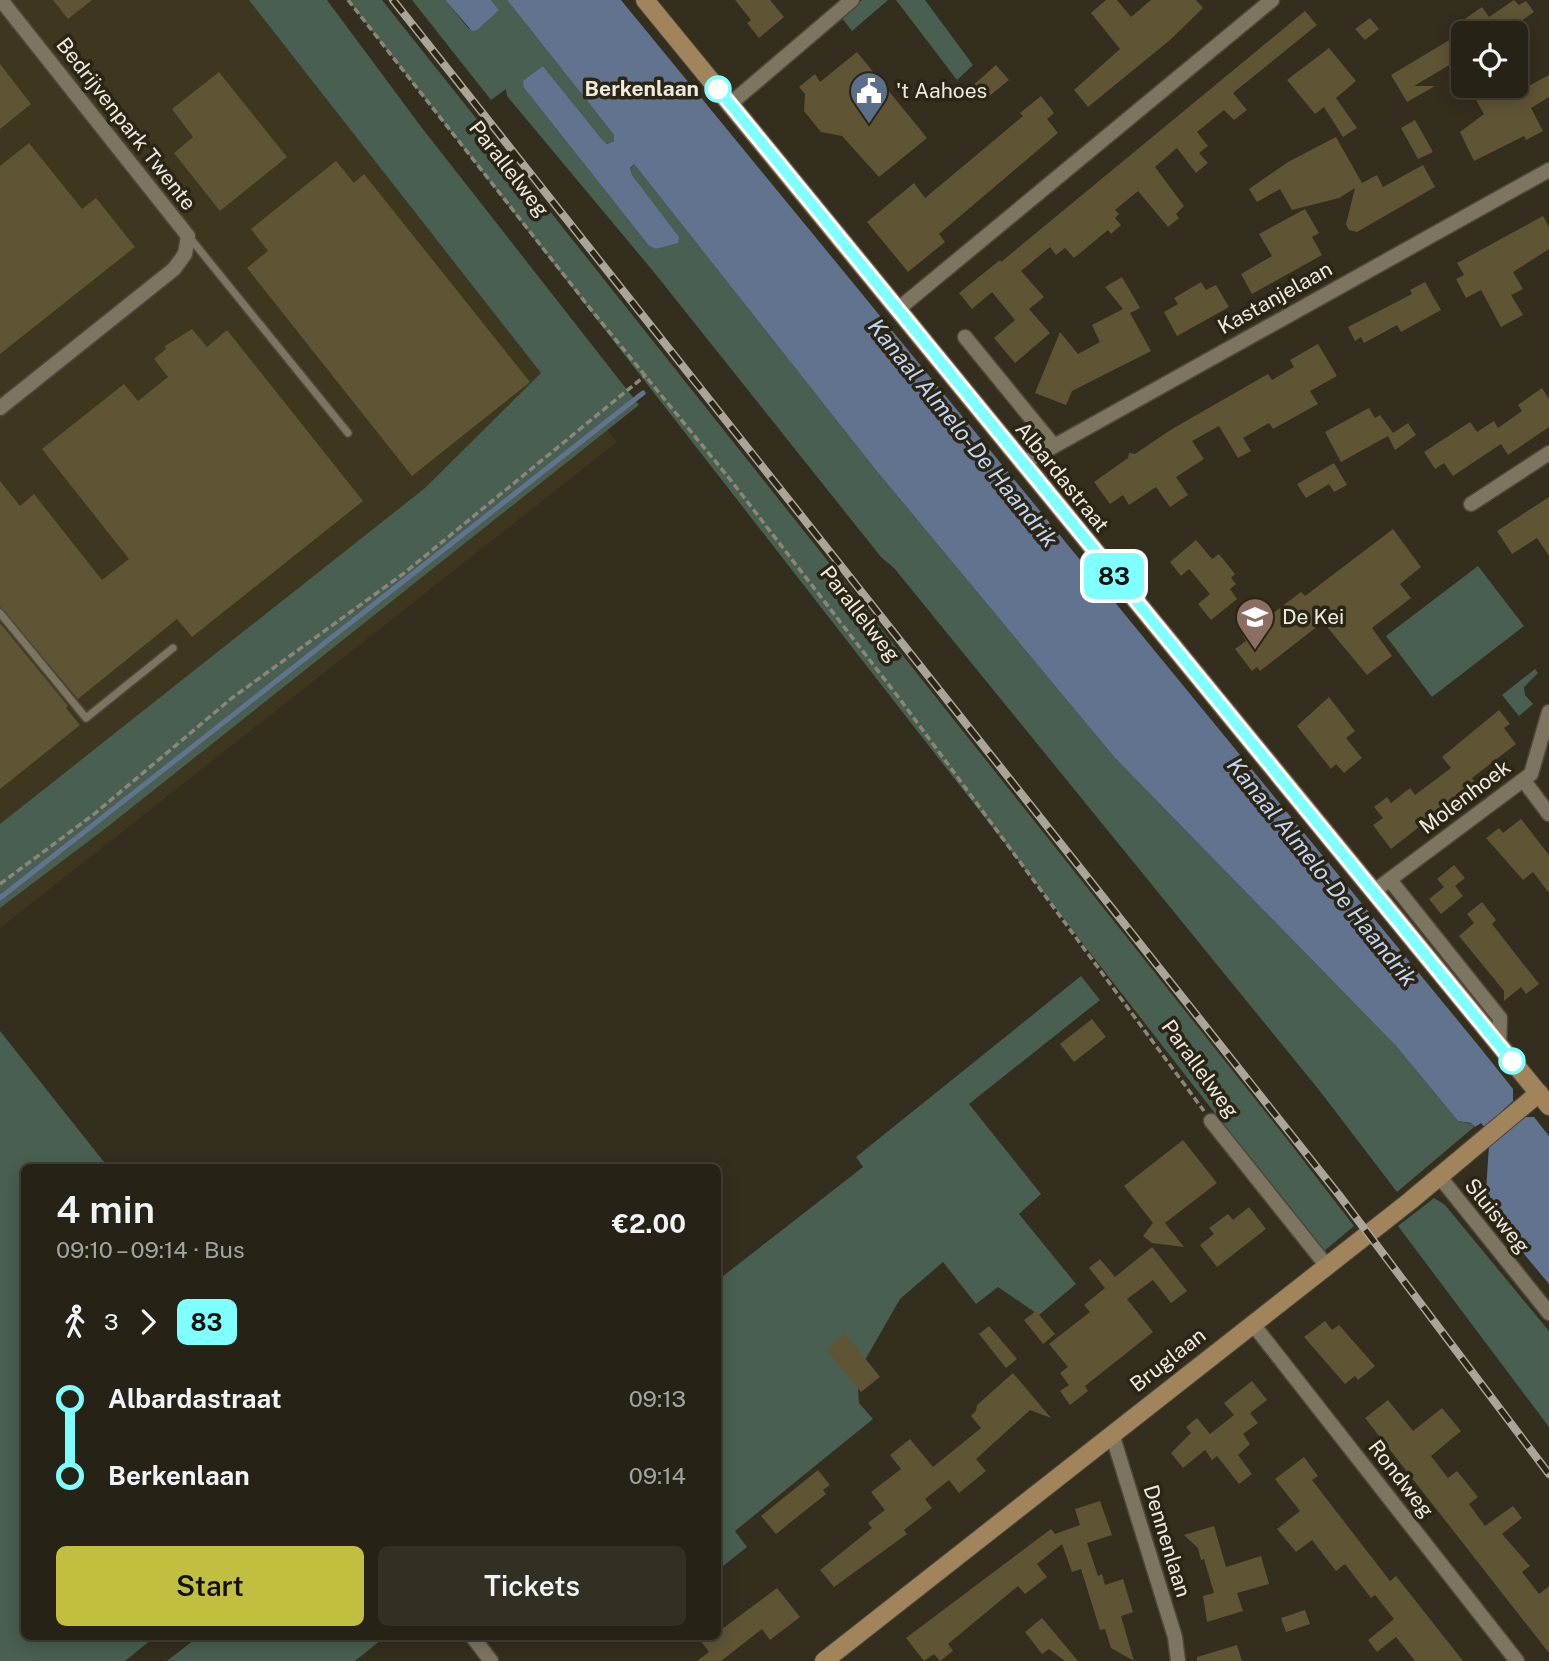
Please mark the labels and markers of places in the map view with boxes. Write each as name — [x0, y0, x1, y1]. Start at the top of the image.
public building icon: 't Aahoes — [848, 70, 890, 125]
place label: Berkenlaan — [585, 76, 699, 101]
marker: Berkenlaan — [705, 76, 731, 102]
place label: 't Aahoes — [896, 78, 987, 103]
school or university icon: De Kei — [1234, 596, 1276, 651]
place label: De Kei — [1282, 604, 1344, 629]
unlabelled marker — [1499, 1048, 1525, 1074]

